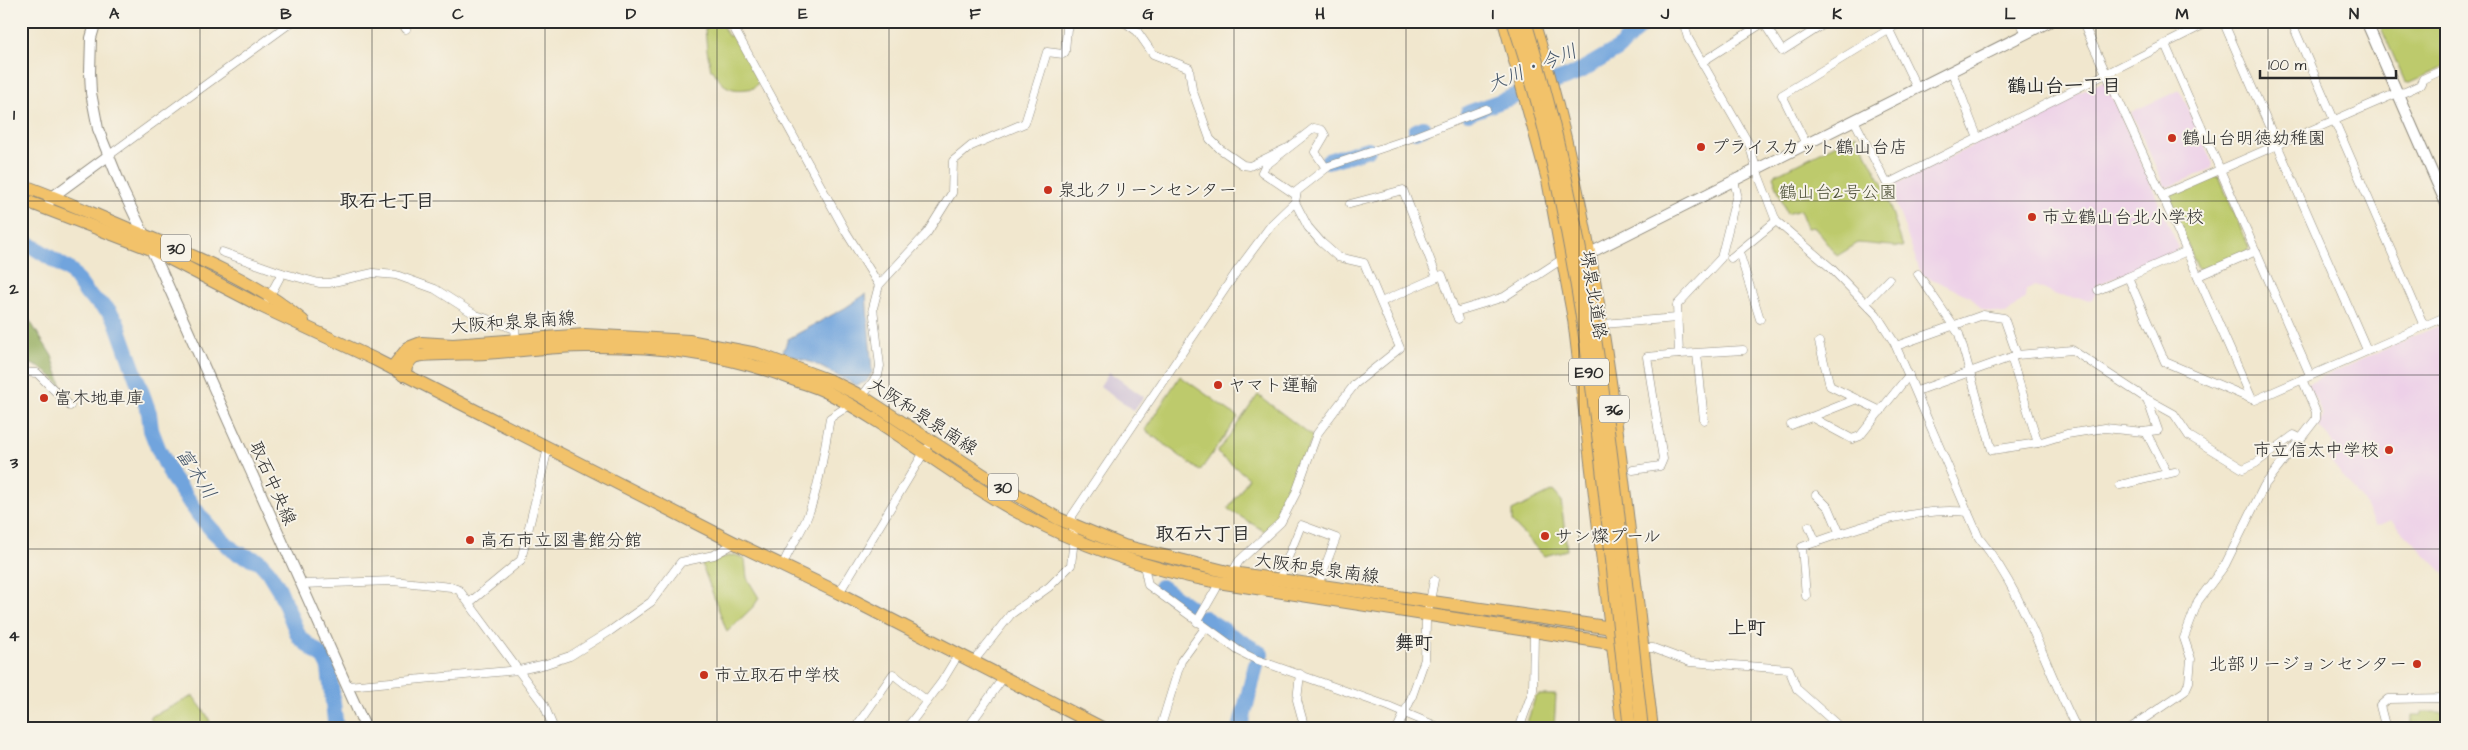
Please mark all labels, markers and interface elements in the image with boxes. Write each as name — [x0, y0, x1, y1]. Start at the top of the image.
text: A — [109, 3, 120, 25]
text: B — [280, 3, 292, 25]
text: C — [452, 3, 464, 25]
text: D — [626, 3, 637, 25]
text: E — [798, 3, 808, 25]
text: F — [969, 3, 981, 25]
text: G — [1142, 3, 1154, 25]
text: H — [1315, 3, 1325, 25]
text: I — [1492, 3, 1494, 25]
text: J — [1660, 3, 1670, 25]
text: K — [1832, 3, 1842, 25]
text: L — [2004, 3, 2016, 25]
text: M — [2175, 3, 2189, 25]
text: N — [2349, 3, 2359, 25]
water label: 大川・今川 — [1483, 38, 1582, 99]
scale bar — [2260, 48, 2397, 80]
text: 100 m — [2268, 55, 2307, 76]
district label: 鶴山台一丁目 — [2007, 73, 2121, 100]
text: 1 — [13, 104, 16, 126]
place label: 鶴山台明徳幼稚園 — [2182, 126, 2326, 151]
marker: 鶴山台明徳幼稚園 — [2166, 132, 2178, 144]
place label: プライスカット鶴山台店 — [1711, 135, 1908, 160]
marker: プライスカット鶴山台店 — [1695, 141, 1707, 153]
place label: 泉北クリーンセンター — [1058, 178, 1237, 203]
park label: 鶴山台2号公園 — [1779, 180, 1897, 205]
marker: 泉北クリーンセンター — [1042, 184, 1054, 196]
district label: 取石七丁目 — [339, 188, 435, 215]
place label: 市立鶴山台北小学校 — [2042, 205, 2204, 230]
marker: 市立鶴山台北小学校 — [2026, 211, 2038, 223]
road number: 30 — [161, 234, 191, 262]
street label: 堺泉北道路 — [1574, 249, 1613, 341]
text: 2 — [8, 278, 19, 300]
street label: 大阪和泉泉南線 — [449, 306, 577, 339]
road number: E90 — [1569, 358, 1609, 386]
street label: 大阪和泉泉南線 — [863, 372, 982, 461]
place label: ヤマト運輸 — [1228, 373, 1318, 398]
marker: ヤマト運輸 — [1212, 379, 1224, 391]
place label: 富木地車庫 — [54, 386, 144, 411]
marker: 富木地車庫 — [38, 392, 50, 404]
road number: 36 — [1599, 396, 1629, 422]
street label: 取石中央線 — [243, 437, 302, 529]
place label: 市立信太中学校 — [2253, 438, 2379, 463]
water label: 富木川 — [169, 443, 223, 505]
marker: 市立信太中学校 — [2383, 444, 2395, 456]
text: 3 — [9, 452, 19, 474]
road number: 30 — [988, 474, 1018, 501]
district label: 取石六丁目 — [1155, 521, 1251, 548]
place label: サン燦プール — [1555, 524, 1661, 549]
place label: 高石市立図書館分館 — [480, 528, 642, 553]
marker: サン燦プール — [1539, 530, 1551, 542]
marker: 高石市立図書館分館 — [464, 534, 476, 546]
street label: 大阪和泉泉南線 — [1253, 547, 1381, 590]
district label: 上町 — [1728, 615, 1766, 642]
text: 4 — [9, 625, 20, 647]
district label: 舞町 — [1395, 630, 1433, 657]
place label: 北部リージョンセンター — [2209, 652, 2407, 677]
marker: 北部リージョンセンター — [2411, 658, 2423, 670]
place label: 市立取石中学校 — [714, 663, 840, 688]
marker: 市立取石中学校 — [698, 669, 710, 681]

